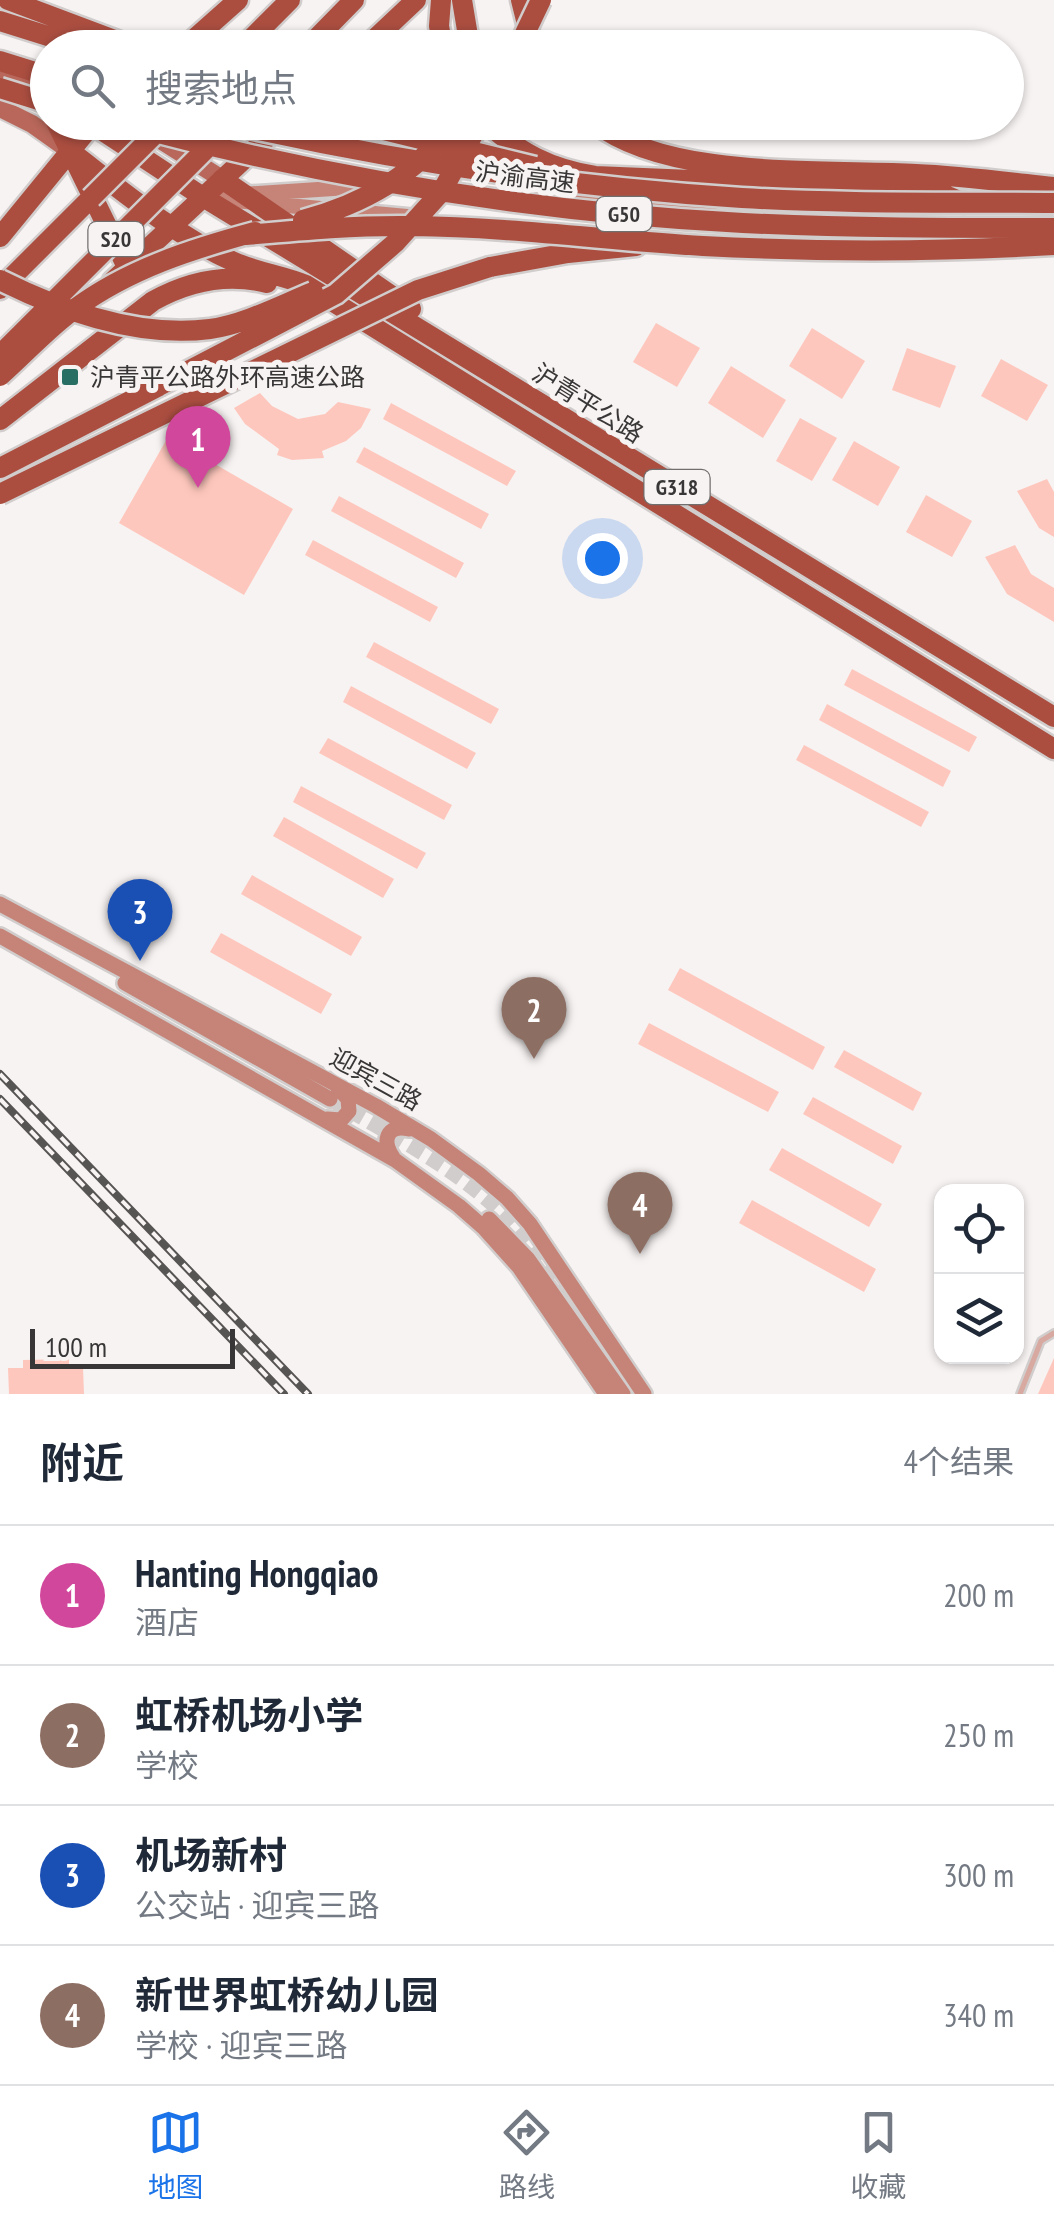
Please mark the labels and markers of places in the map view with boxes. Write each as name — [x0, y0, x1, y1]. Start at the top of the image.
place label: 沪青平公路外环高速公路 — [90, 361, 365, 393]
marker: 沪青平公路外环高速公路 — [59, 366, 81, 388]
pin: 1 — [166, 406, 230, 488]
pin: 3 — [108, 878, 172, 961]
pin: 2 — [502, 976, 566, 1059]
pin: 4 — [608, 1172, 672, 1254]

